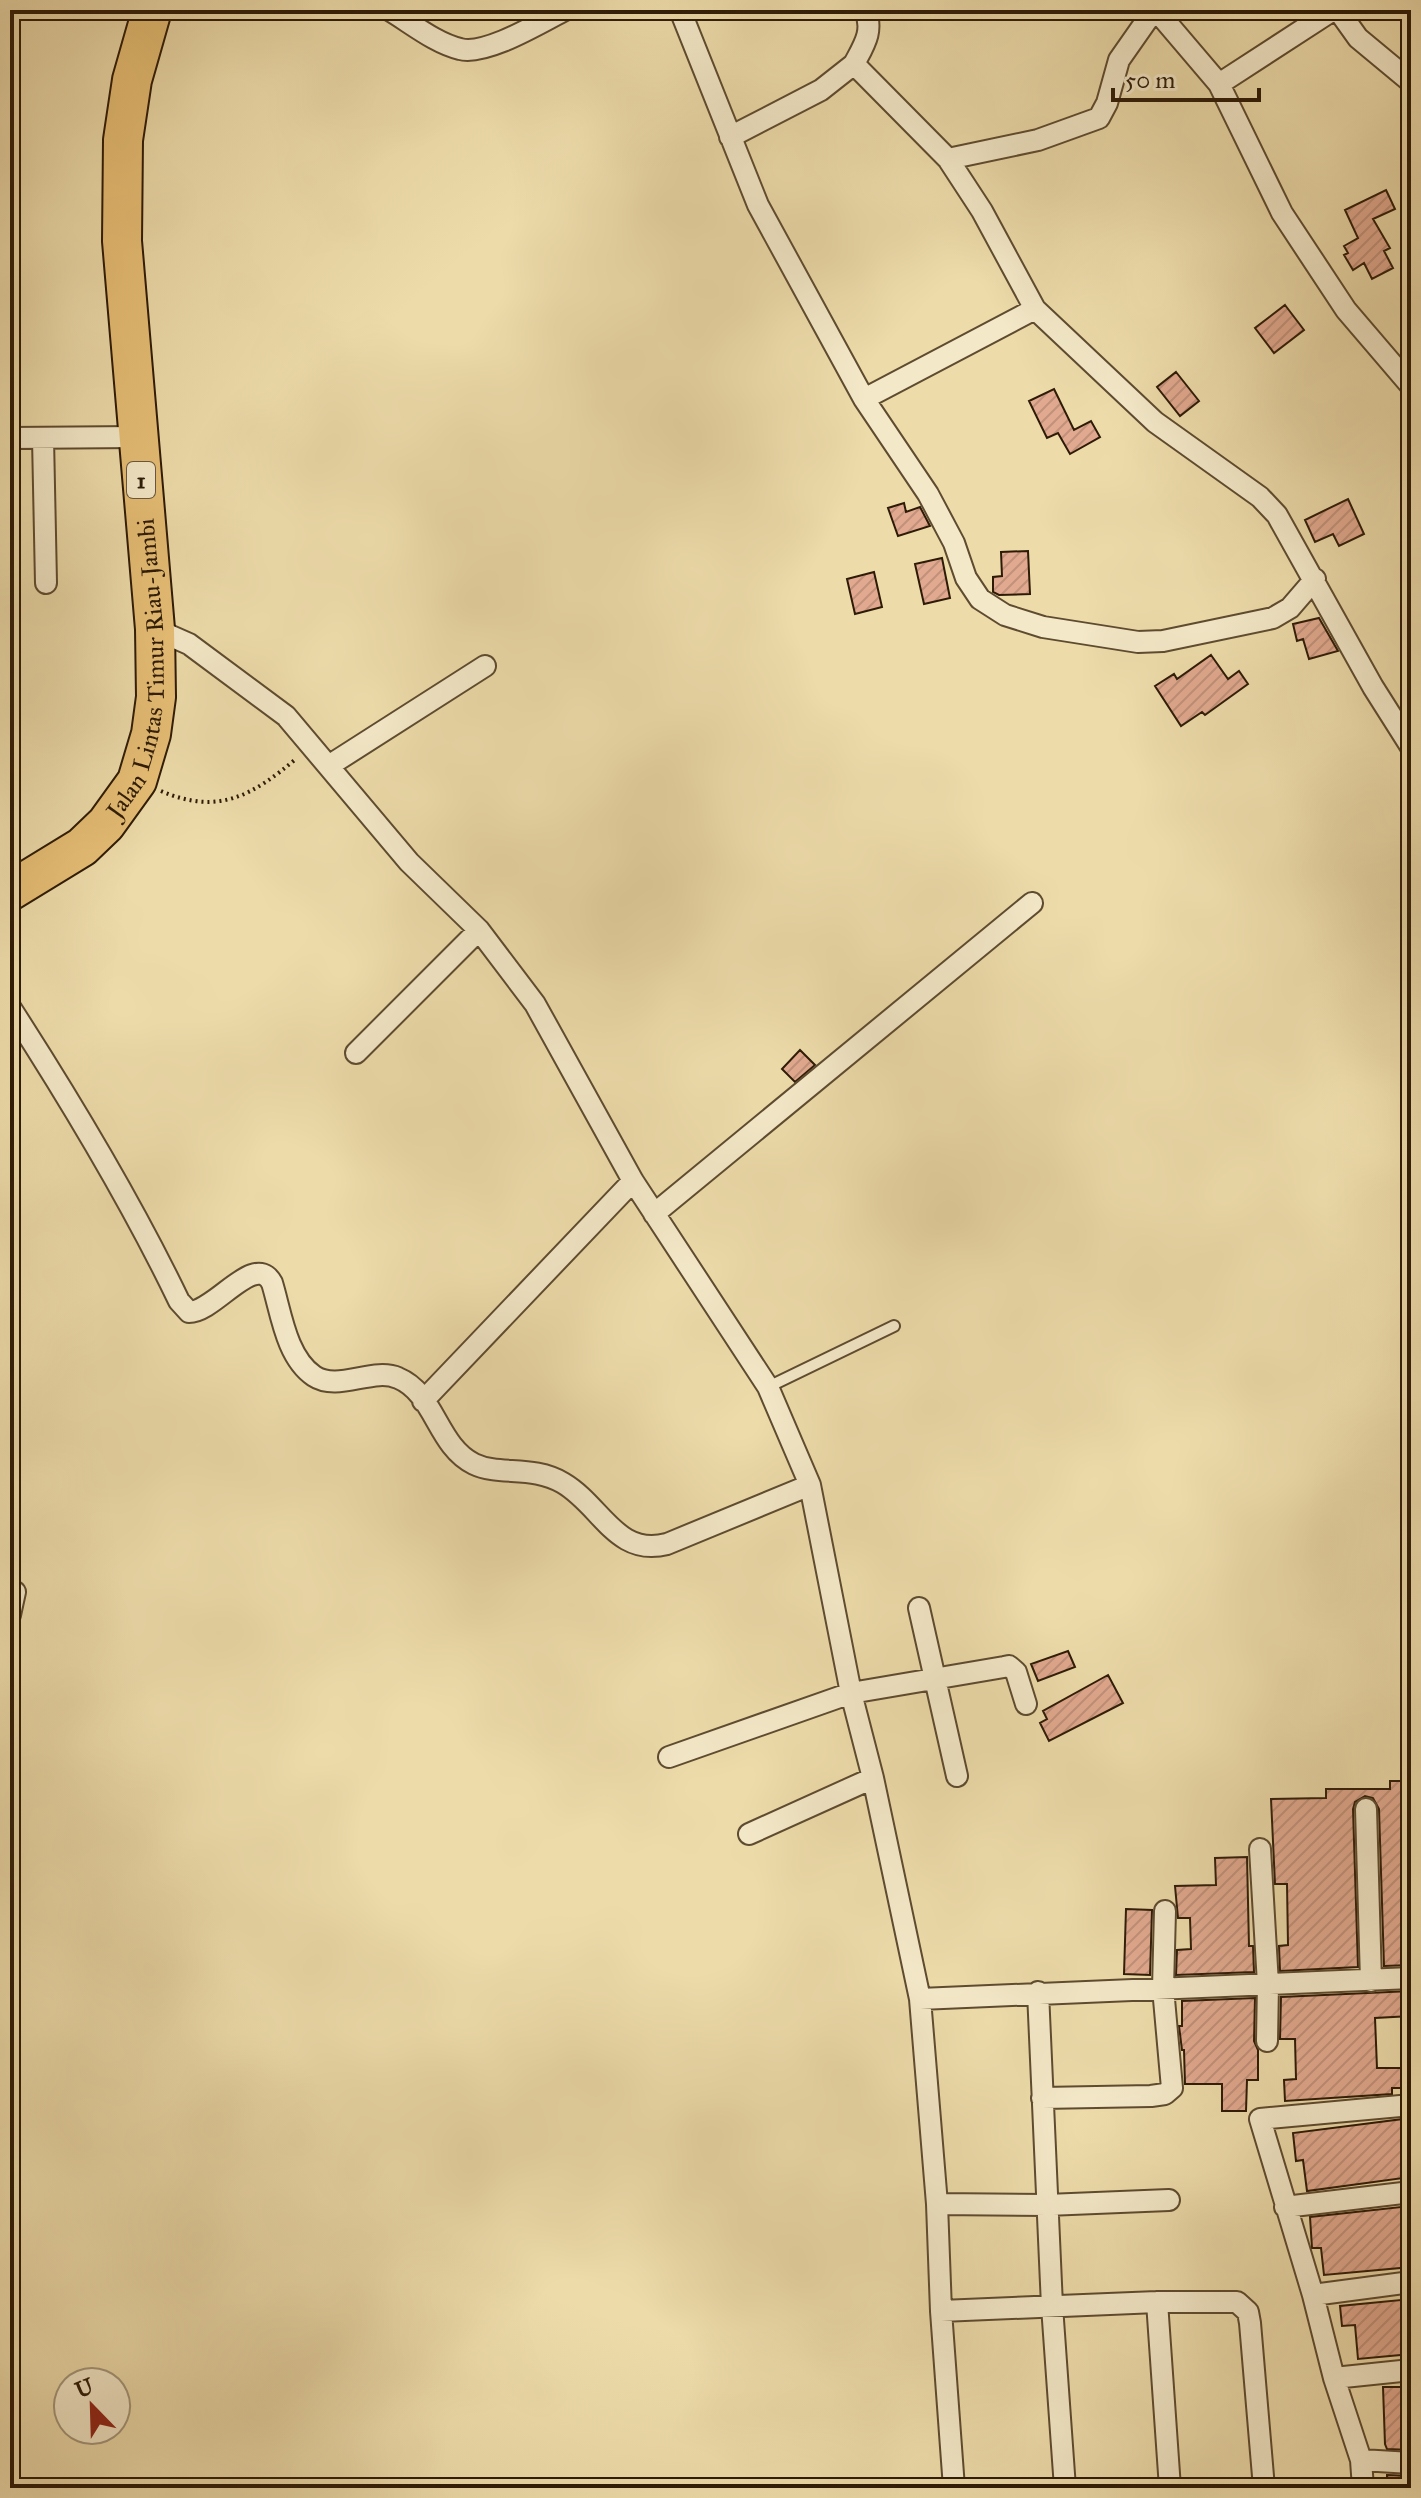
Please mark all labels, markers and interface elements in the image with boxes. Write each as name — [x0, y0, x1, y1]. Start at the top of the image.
scale bar — [1113, 52, 1259, 102]
text: 50 m — [1125, 65, 1175, 95]
road number: 1 — [127, 462, 155, 498]
street label: Jalan Lintas Timur Riau-Jambi — [98, 517, 171, 827]
north arrow — [52, 2366, 132, 2446]
text: U — [71, 2372, 98, 2404]

